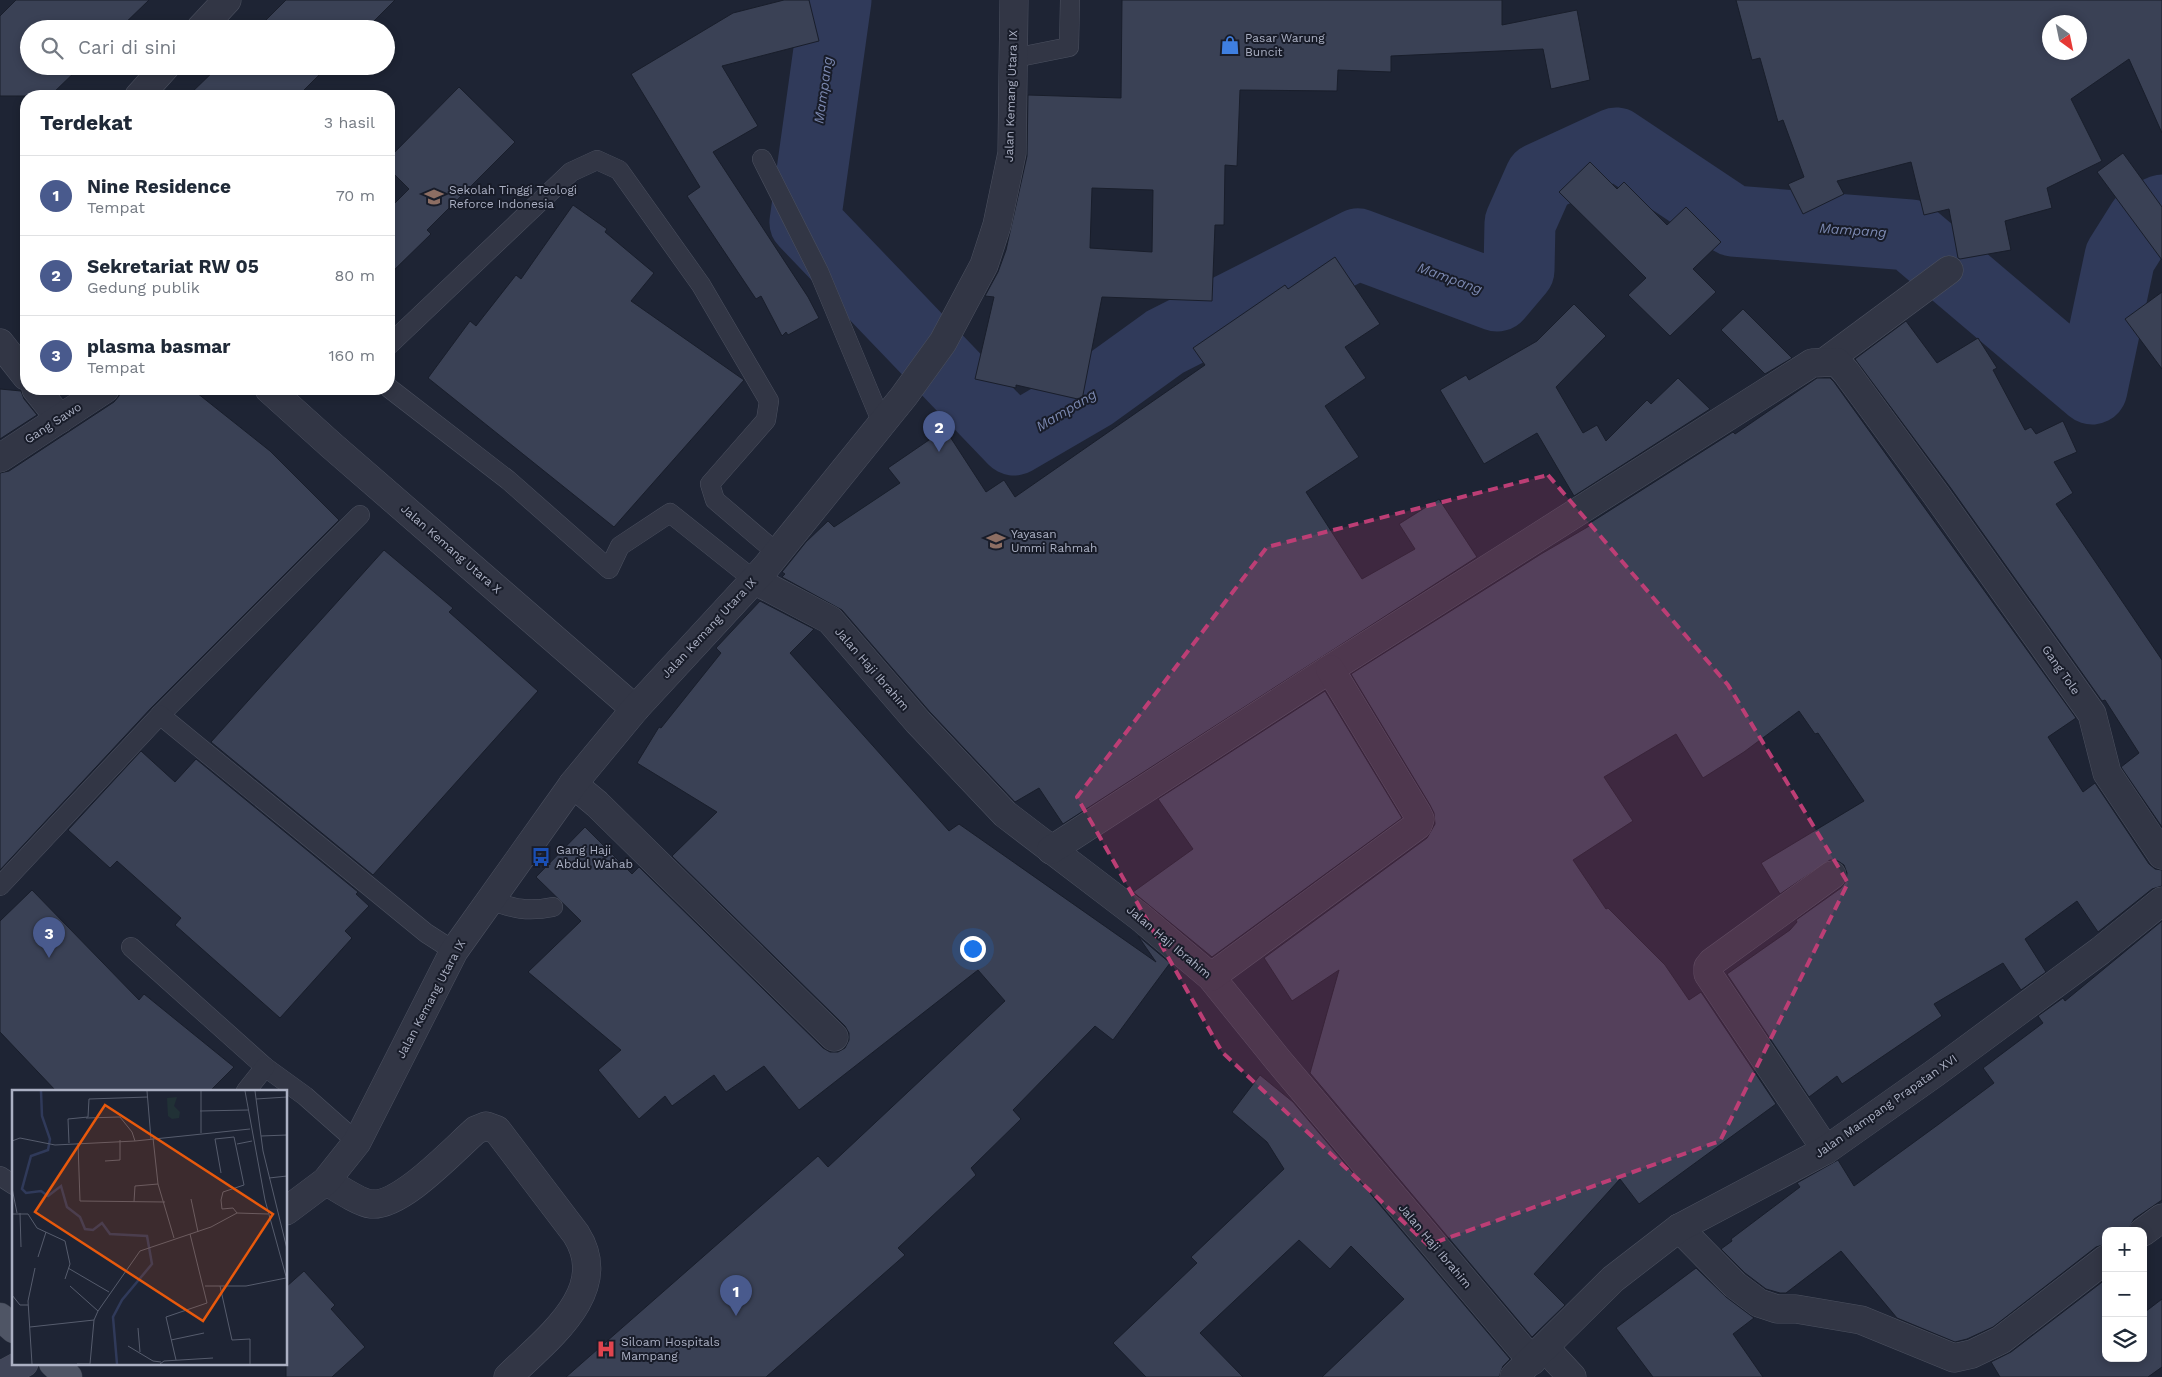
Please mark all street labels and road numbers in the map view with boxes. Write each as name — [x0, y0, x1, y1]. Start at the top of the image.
street label: Jalan Kemang Utara IX — [1002, 30, 1020, 162]
street label: Gang Sawo — [22, 400, 84, 446]
street label: Jalan Kemang Utara X — [398, 502, 504, 596]
street label: Jalan Kemang Utara IX — [659, 575, 759, 681]
street label: Jalan Haji Ibrahim — [832, 624, 912, 714]
street label: Gang Tole — [2039, 643, 2083, 697]
street label: Jalan Haji Ibrahim — [1124, 903, 1214, 981]
street label: Jalan Kemang Utara IX — [394, 937, 468, 1061]
street label: Jalan Mampang Prapatan XVI — [1812, 1051, 1960, 1161]
street label: Jalan Haji Ibrahim — [1396, 1201, 1474, 1291]

